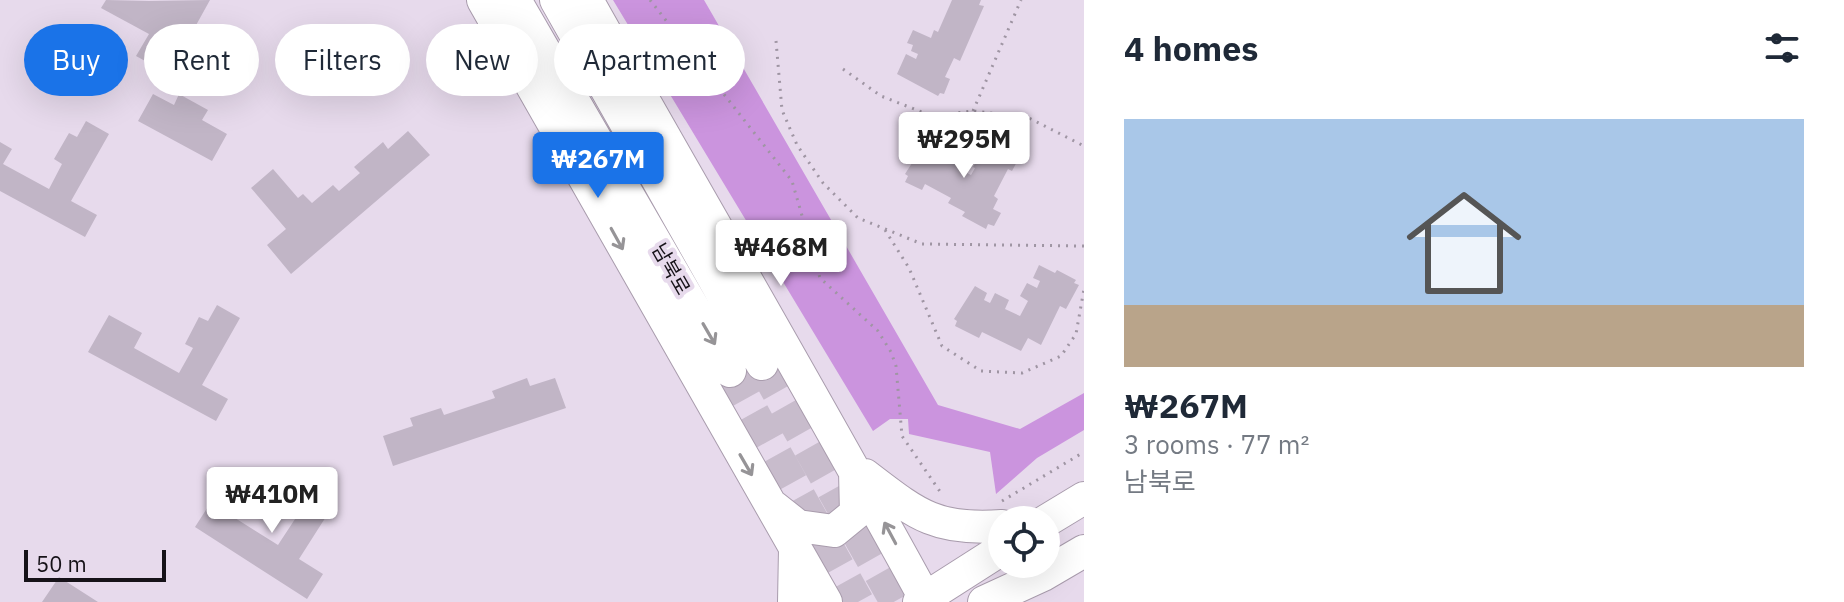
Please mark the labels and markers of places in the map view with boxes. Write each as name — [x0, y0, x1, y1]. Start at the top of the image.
pin: ₩295M — [908, 112, 1020, 180]
pin: ₩267M — [542, 132, 654, 200]
pin: ₩468M — [725, 220, 837, 288]
pin: ₩410M — [216, 467, 328, 535]

